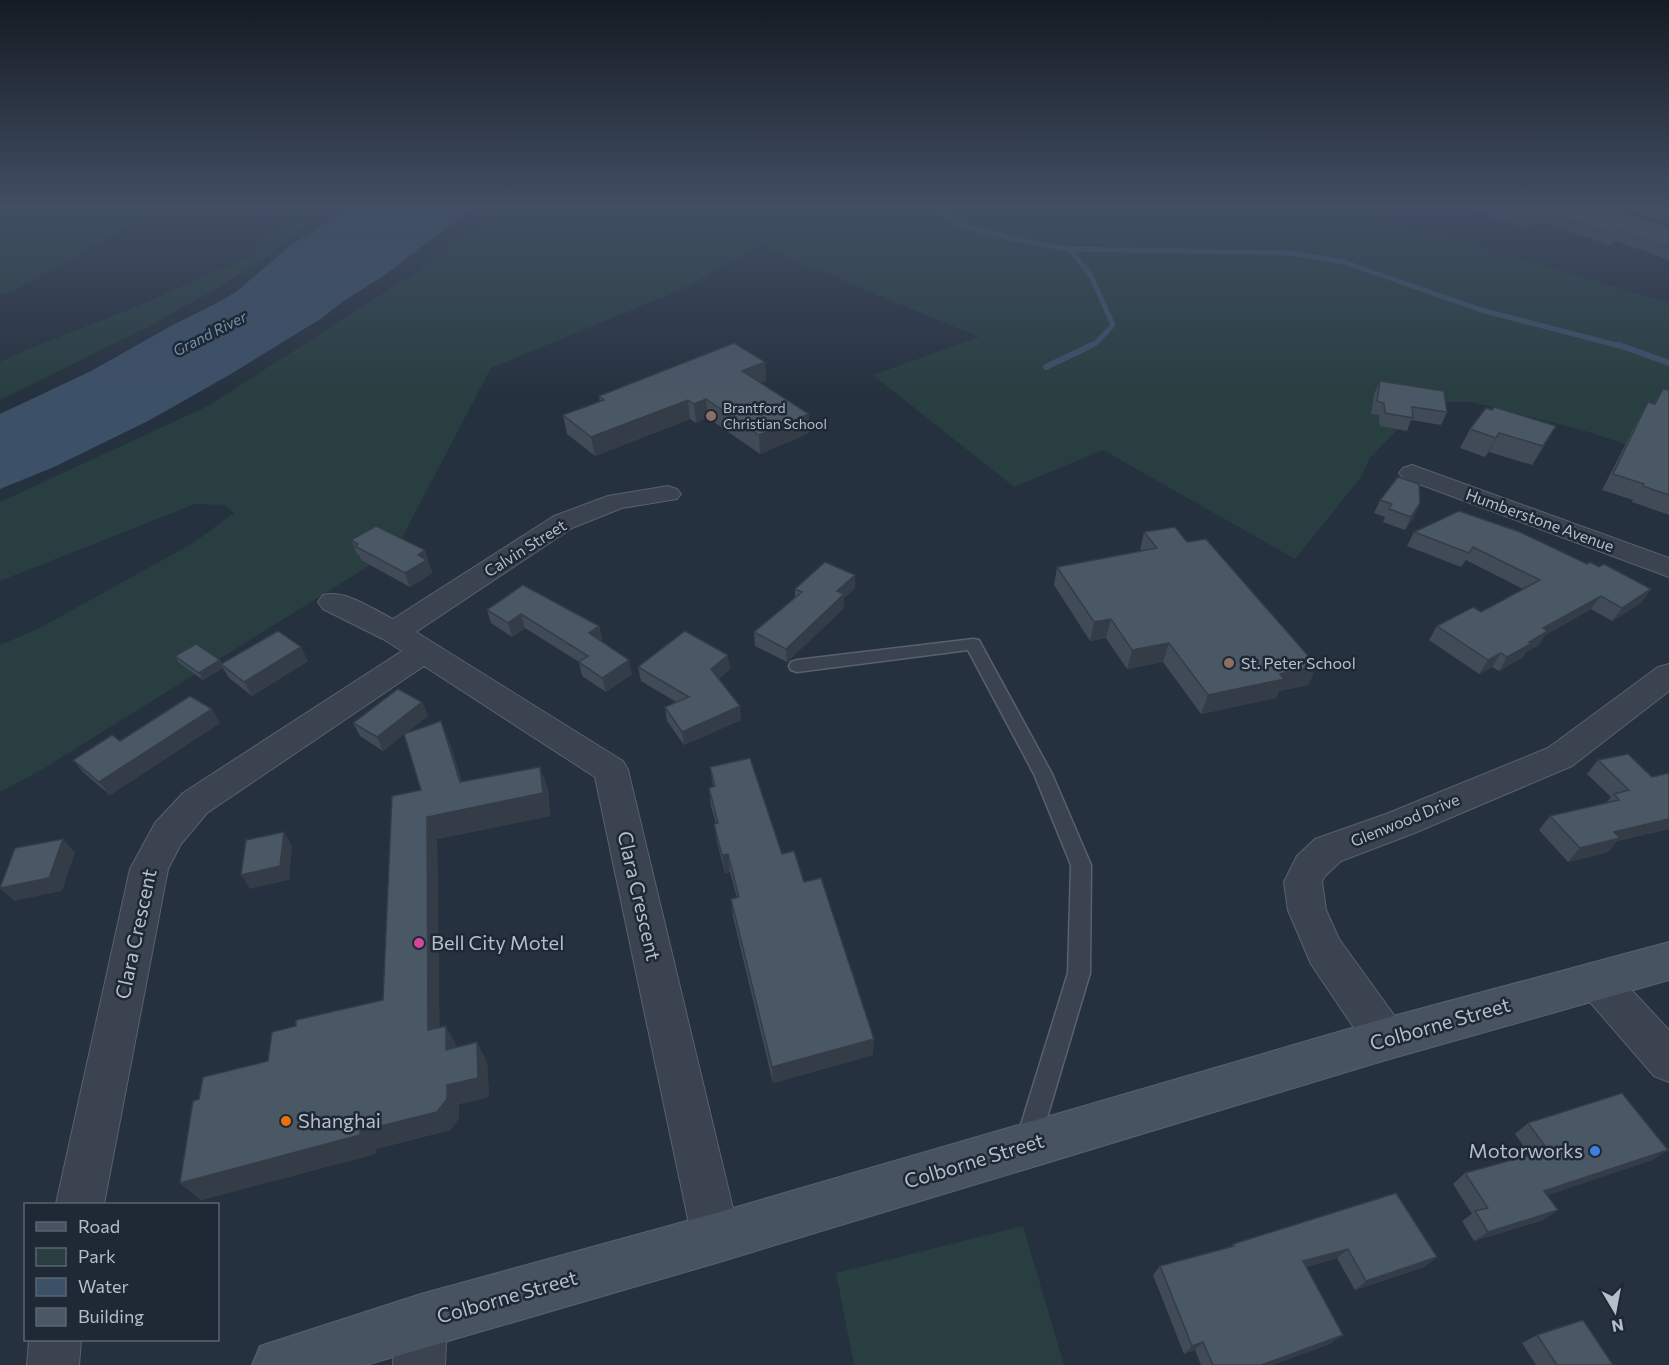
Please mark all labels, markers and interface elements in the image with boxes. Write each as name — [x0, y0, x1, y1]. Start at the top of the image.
water label: Grand River — [170, 306, 250, 359]
place label: Brantford Christian School — [723, 399, 827, 432]
marker: Brantford Christian School — [704, 409, 718, 423]
street label: Humberstone Avenue — [1464, 484, 1617, 555]
street label: Calvin Street — [480, 515, 570, 580]
place label: St. Peter School — [1241, 653, 1356, 672]
marker: St. Peter School — [1222, 656, 1236, 670]
street label: Glenwood Drive — [1348, 789, 1462, 850]
street label: Clara Crescent — [613, 829, 667, 963]
street label: Clara Crescent — [110, 867, 161, 1001]
place label: Bell City Motel — [431, 930, 564, 954]
marker: Bell City Motel — [412, 936, 426, 950]
street label: Colborne Street — [1367, 992, 1513, 1055]
place label: Shanghai — [298, 1108, 381, 1132]
marker: Shanghai — [279, 1114, 293, 1128]
street label: Colborne Street — [901, 1127, 1046, 1193]
place label: Motorworks — [1469, 1138, 1583, 1162]
marker: Motorworks — [1588, 1144, 1602, 1158]
legend — [24, 1203, 219, 1341]
text: Road — [78, 1215, 120, 1237]
text: Park — [78, 1245, 116, 1267]
street label: Colborne Street — [434, 1265, 580, 1328]
text: Water — [78, 1275, 129, 1297]
north arrow — [1585, 1281, 1645, 1341]
text: Building — [78, 1305, 144, 1327]
text: N — [1610, 1316, 1625, 1337]

